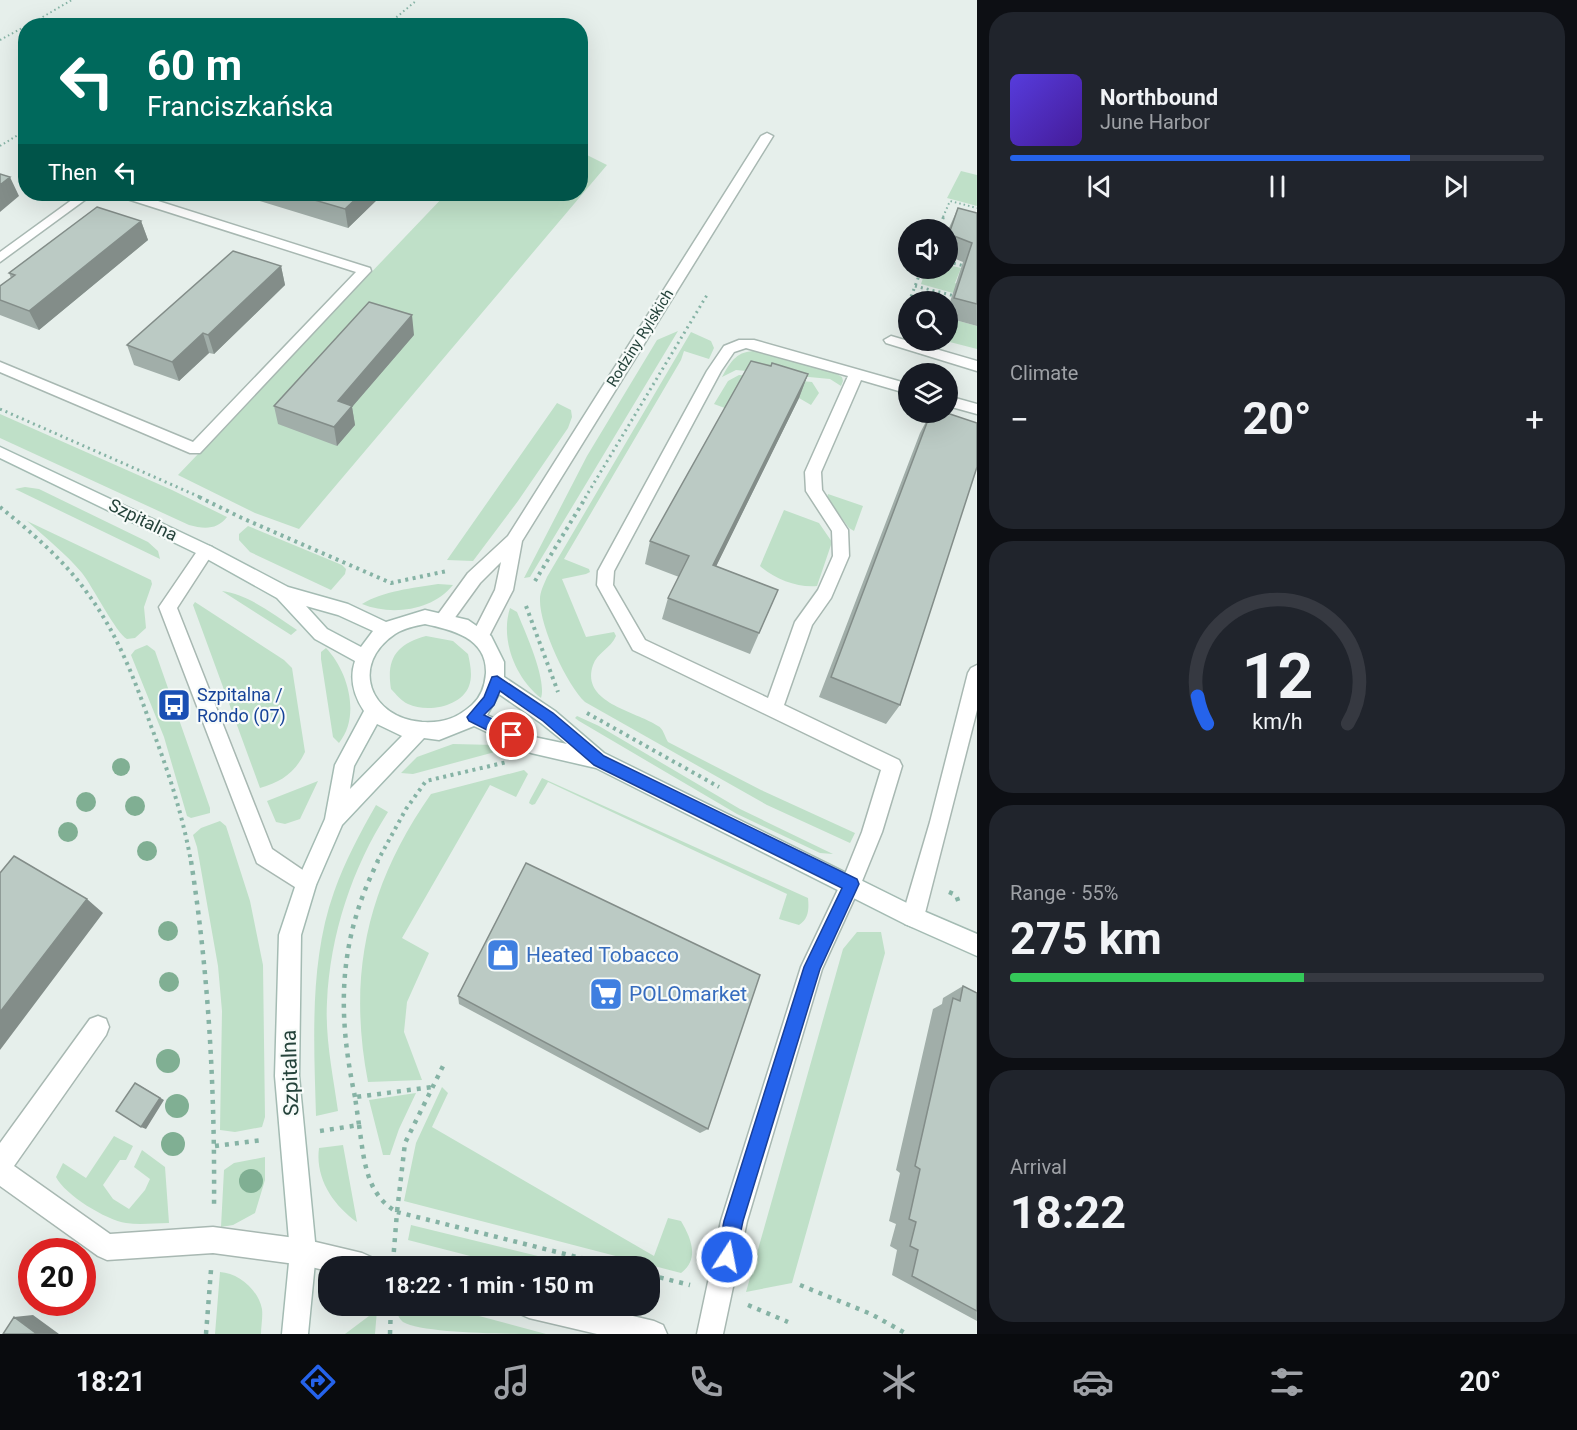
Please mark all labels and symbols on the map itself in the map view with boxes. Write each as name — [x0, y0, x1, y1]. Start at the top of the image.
street label: Rodziny Rylskich — [603, 286, 677, 390]
street label: Szpitalna — [105, 494, 181, 545]
place label: Szpitalna / Rondo (07) — [197, 684, 286, 727]
bus stop icon: Szpitalna / Rondo (07) — [156, 687, 192, 723]
pin — [486, 709, 537, 760]
shop icon: Heated Tobacco — [485, 937, 521, 973]
place label: Heated Tobacco — [526, 943, 679, 967]
supermarket icon: POLOmarket — [588, 976, 624, 1012]
place label: POLOmarket — [629, 982, 747, 1006]
street label: Szpitalna — [277, 1029, 303, 1117]
position arrow — [695, 1225, 759, 1289]
speed limit sign: 20 — [18, 1238, 96, 1316]

